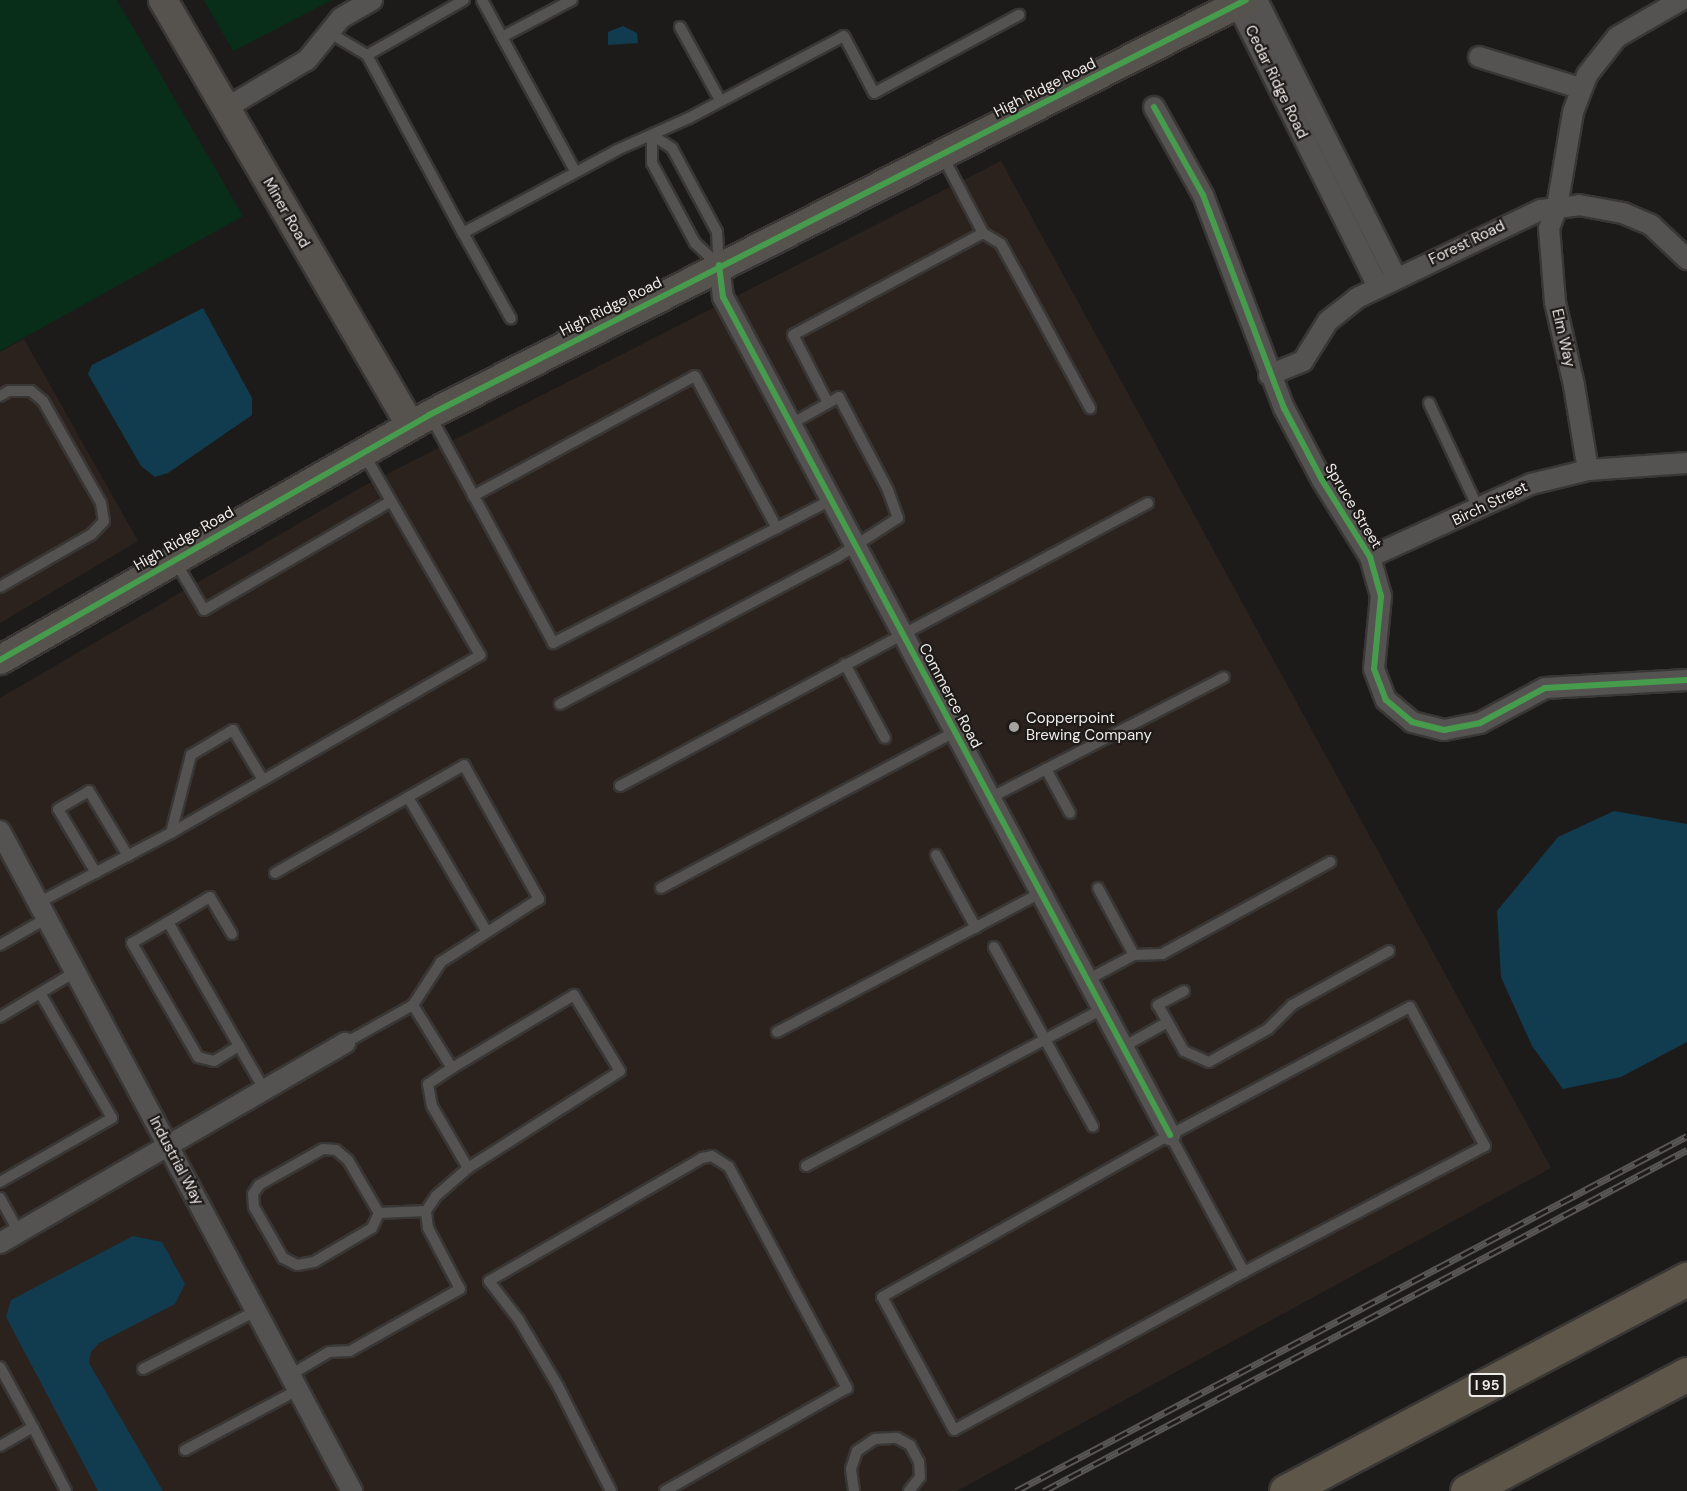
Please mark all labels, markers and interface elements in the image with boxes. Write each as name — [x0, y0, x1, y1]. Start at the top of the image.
street label: Cedar Ridge Road — [1241, 22, 1311, 142]
street label: High Ridge Road — [991, 55, 1099, 121]
street label: Miner Road — [259, 175, 313, 251]
street label: Forest Road — [1426, 217, 1508, 269]
street label: High Ridge Road — [557, 274, 665, 340]
street label: Elm Way — [1548, 307, 1578, 369]
street label: Spruce Street — [1321, 460, 1385, 552]
street label: Birch Street — [1449, 478, 1531, 530]
street label: High Ridge Road — [131, 503, 237, 575]
street label: Commerce Road — [915, 640, 985, 752]
place label: Copperpoint Brewing Company — [1026, 709, 1152, 744]
marker: Copperpoint Brewing Company — [1007, 720, 1021, 734]
street label: Industrial Way — [145, 1114, 207, 1208]
road number: I 95 — [1468, 1374, 1506, 1396]

